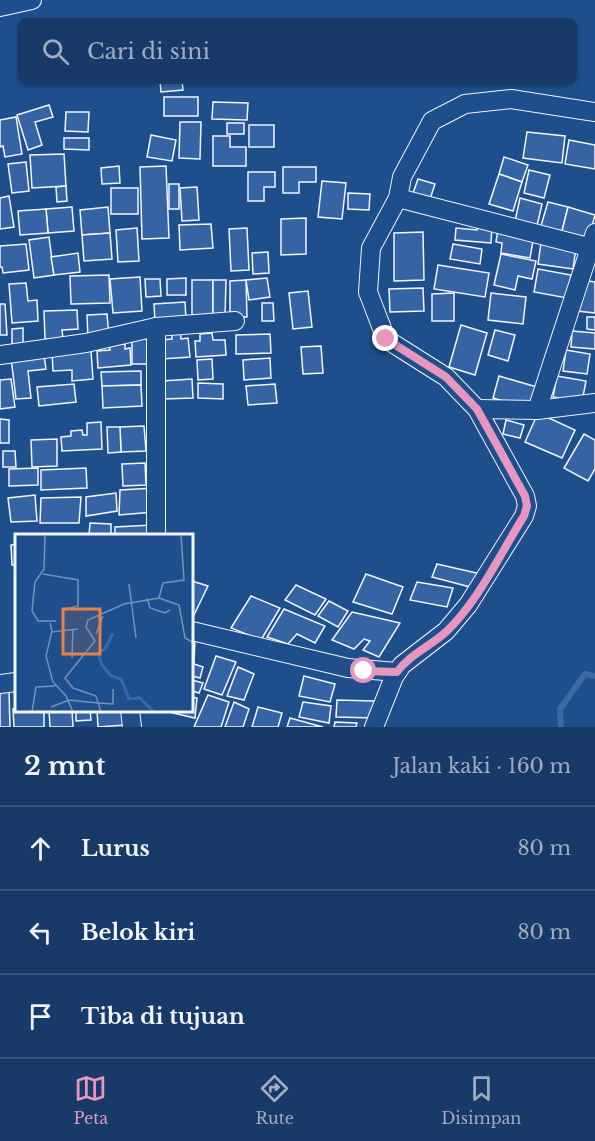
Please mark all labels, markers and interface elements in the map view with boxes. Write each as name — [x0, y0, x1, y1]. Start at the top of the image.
search box — [18, 18, 577, 84]
icon: search — [39, 35, 72, 68]
text: Cari di sini — [87, 38, 210, 65]
route end — [372, 325, 398, 351]
inset map — [15, 534, 194, 712]
route start — [350, 657, 376, 683]
text: 2 mnt — [24, 750, 105, 782]
text: Jalan kaki · 160 m — [393, 754, 571, 778]
icon: ahead — [24, 832, 57, 865]
text: Lurus — [81, 835, 150, 862]
text: 80 m — [517, 836, 571, 860]
icon: left — [24, 916, 57, 949]
text: Belok kiri — [81, 919, 195, 946]
text: 80 m — [517, 920, 571, 944]
icon: arrive — [24, 1000, 57, 1033]
text: Tiba di tujuan — [81, 1003, 245, 1030]
tab: Peta — [74, 1072, 108, 1128]
tab: Rute — [255, 1072, 294, 1128]
tab: Disimpan — [441, 1072, 521, 1128]

